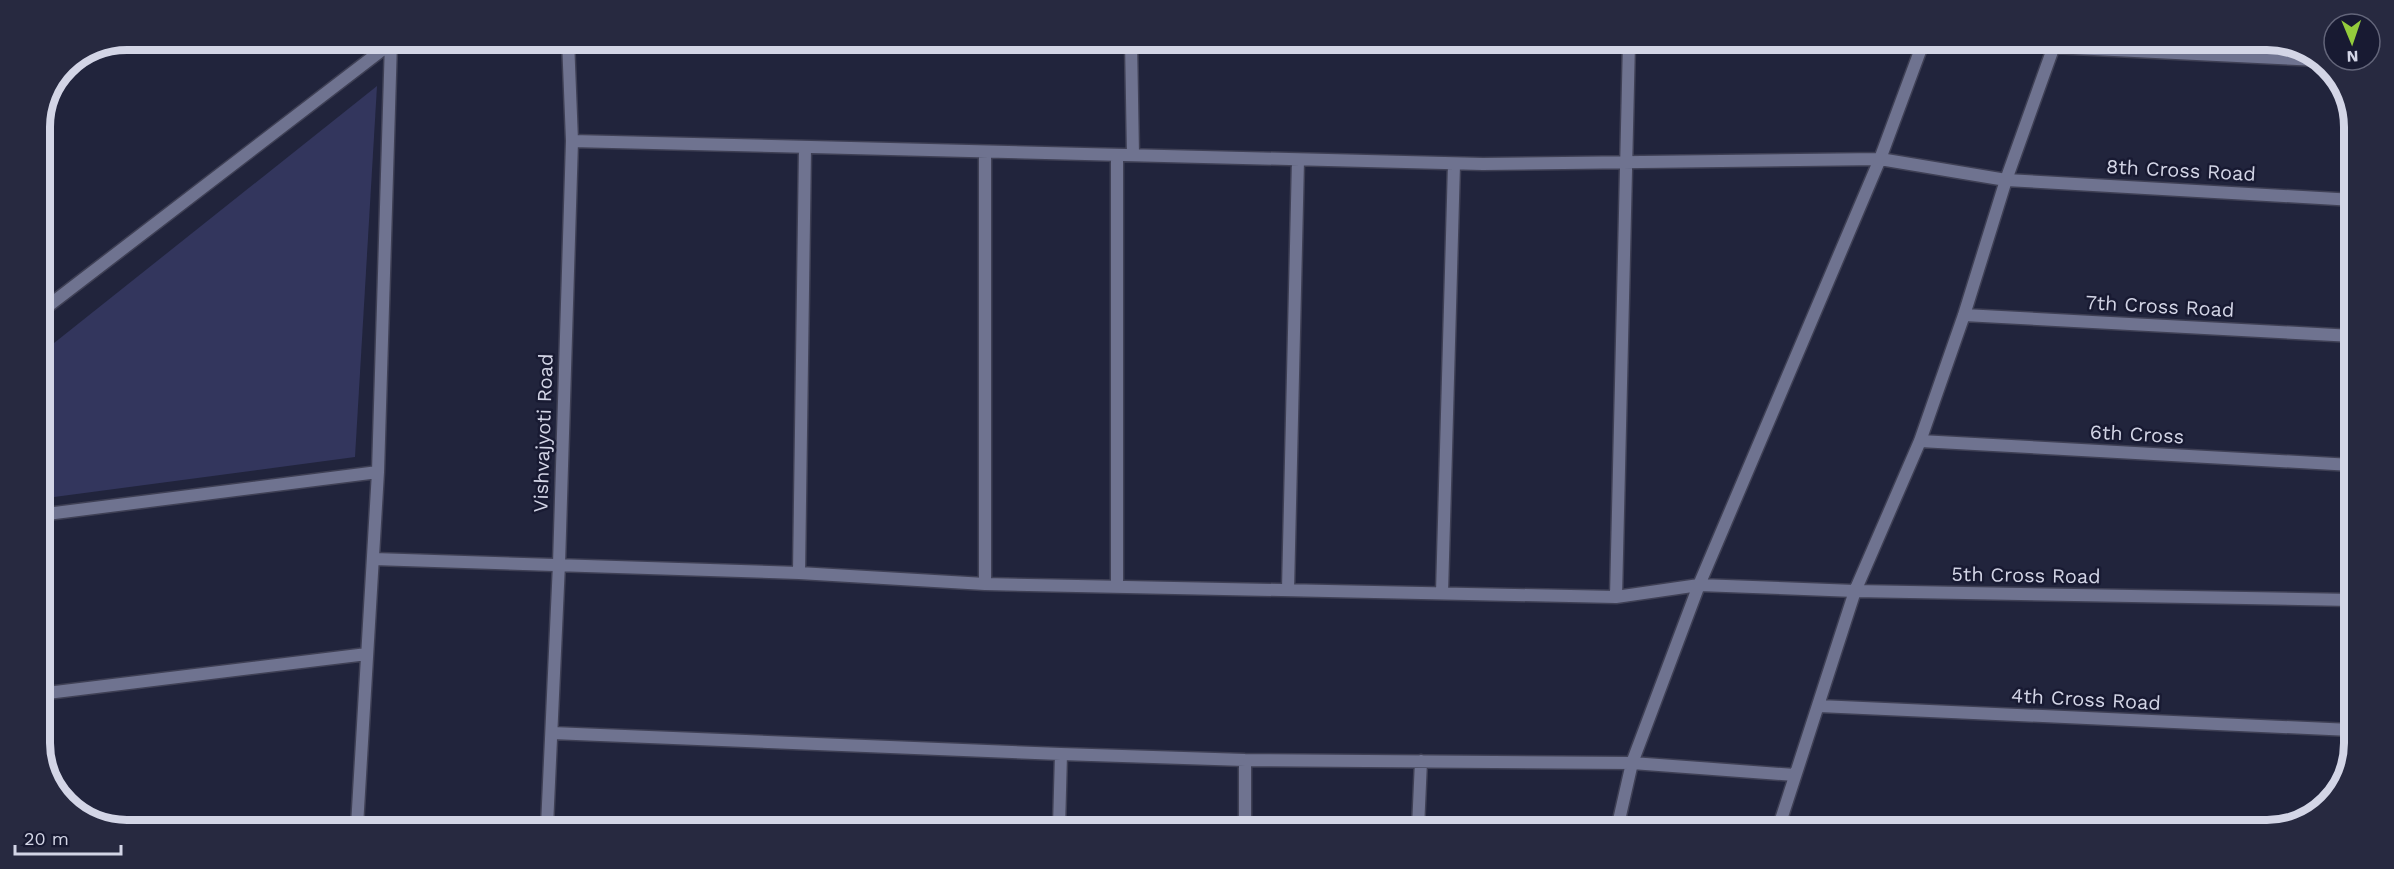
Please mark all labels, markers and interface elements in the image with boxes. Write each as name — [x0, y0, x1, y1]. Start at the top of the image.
north arrow — [2322, 12, 2382, 72]
text: N — [2346, 47, 2359, 66]
street label: 8th Cross Road — [2105, 154, 2257, 186]
street label: 7th Cross Road — [2085, 290, 2235, 322]
street label: Vishvajyoti Road — [528, 353, 558, 513]
street label: 6th Cross — [2089, 420, 2185, 448]
street label: 5th Cross Road — [1951, 562, 2101, 588]
street label: 4th Cross Road — [2010, 683, 2162, 715]
scale bar — [15, 818, 122, 856]
text: 20 m — [24, 828, 69, 849]

